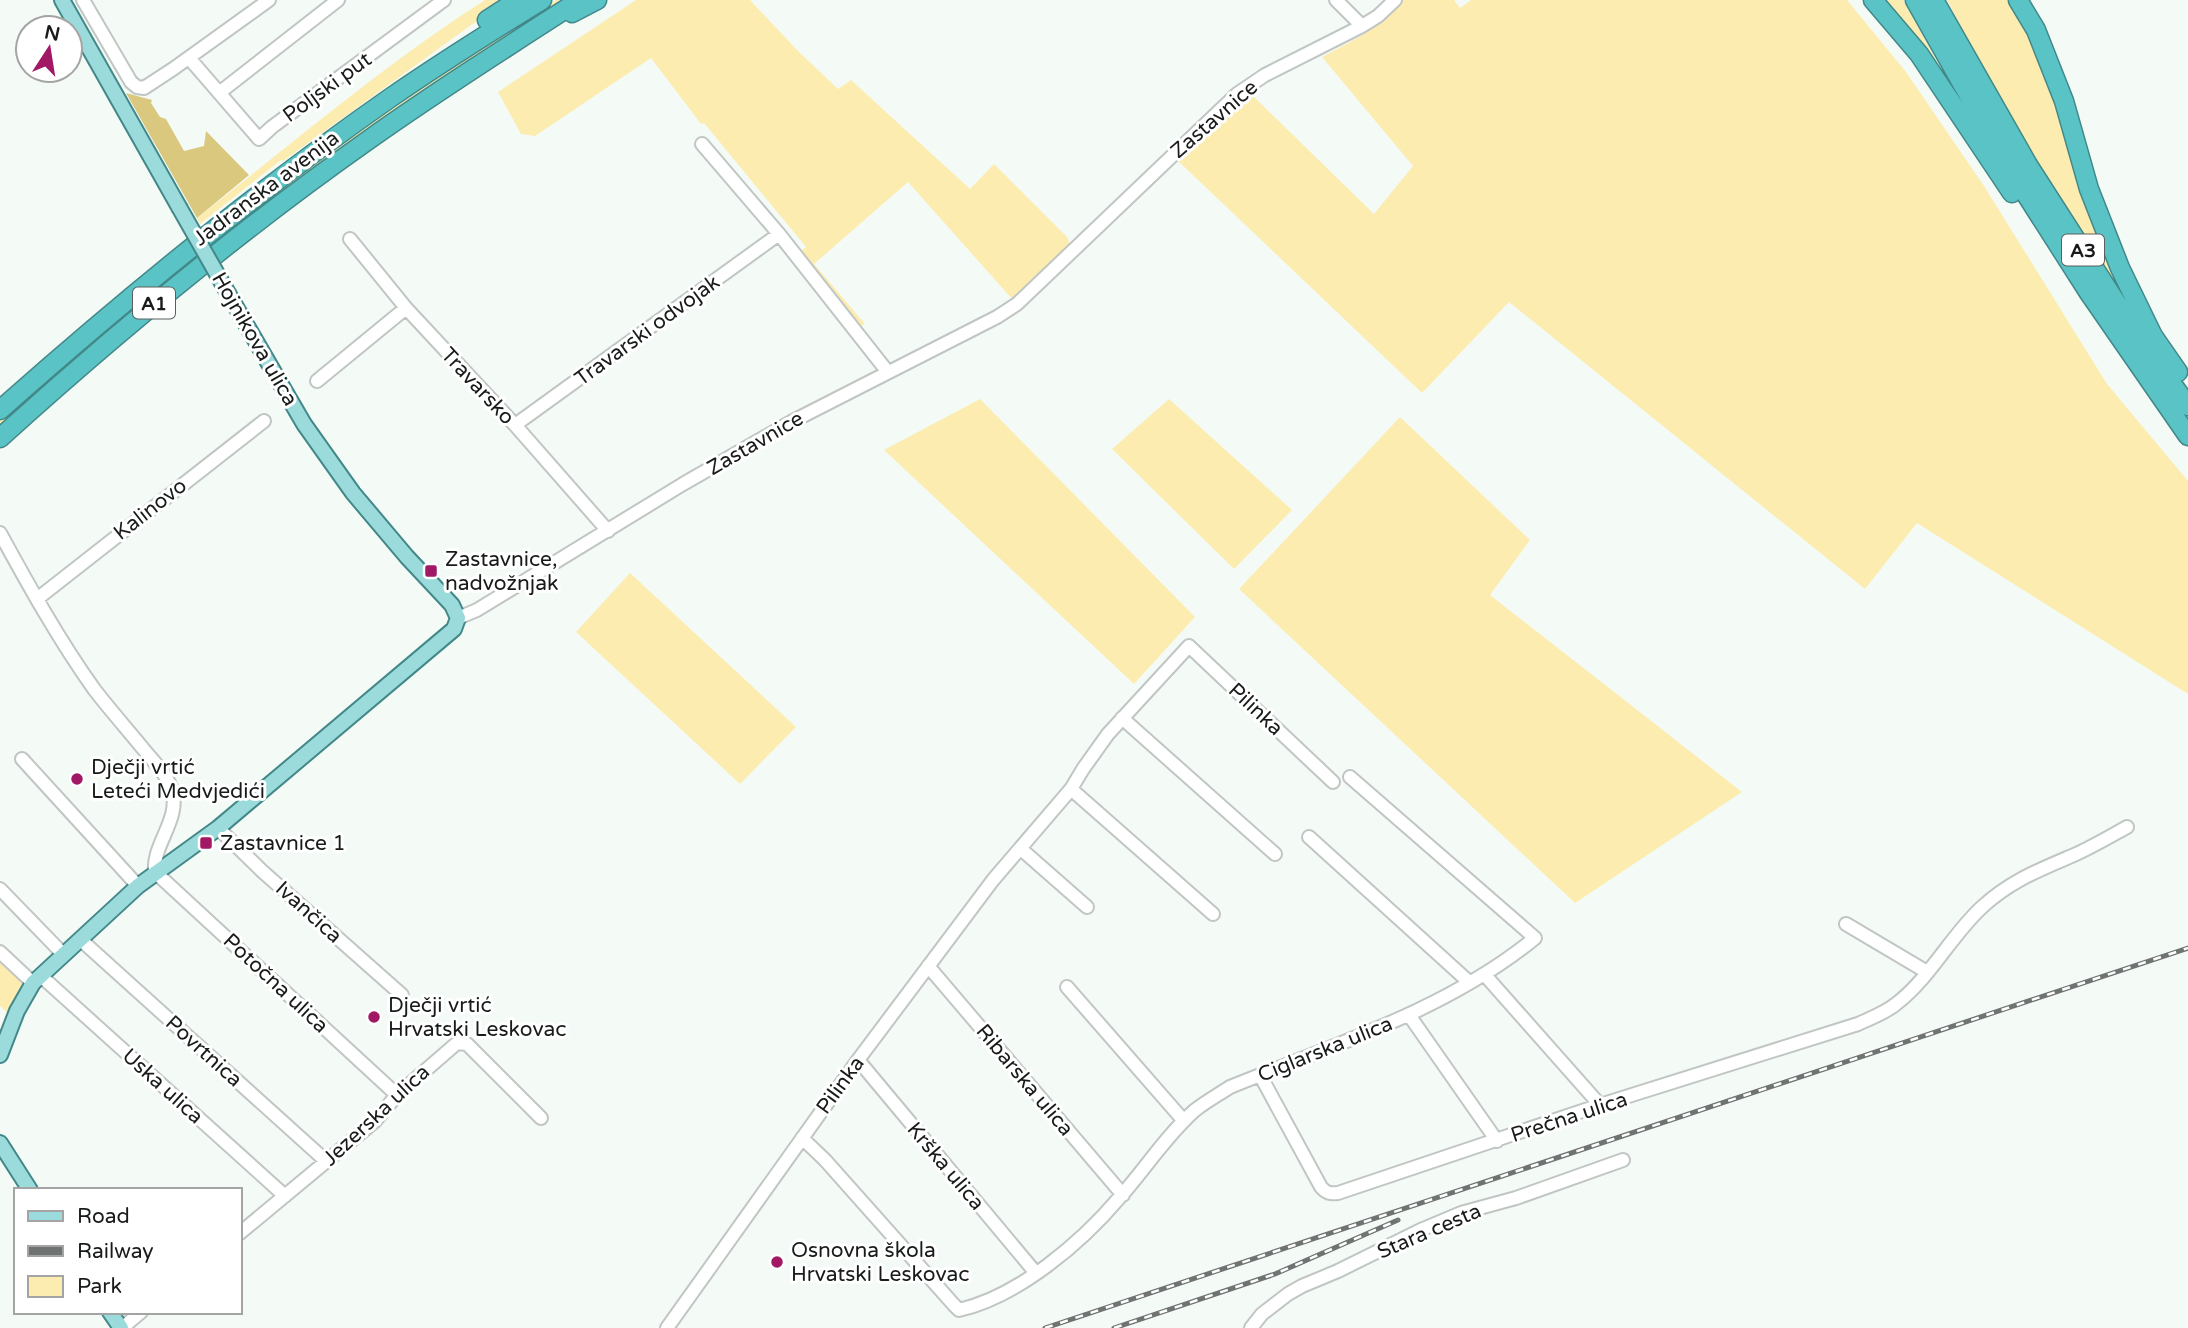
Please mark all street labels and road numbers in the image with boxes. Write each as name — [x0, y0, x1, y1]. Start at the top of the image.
street label: Poljski put — [278, 47, 376, 128]
street label: Zastavnice — [1166, 75, 1263, 164]
street label: Jadranska avenija — [189, 126, 344, 251]
road number: A3 — [2062, 234, 2104, 266]
street label: Hojnikova ulica — [206, 268, 303, 410]
street label: Travarski odvojak — [570, 270, 724, 391]
road number: A1 — [133, 288, 175, 318]
street label: Travarsko — [436, 343, 520, 430]
street label: Zastavnice — [703, 406, 808, 481]
street label: Kalinovo — [109, 473, 192, 546]
street label: Pilinka — [1223, 678, 1288, 741]
street label: Ivančica — [270, 876, 347, 949]
street label: Potočna ulica — [218, 928, 333, 1038]
street label: Povrtnica — [160, 1010, 247, 1092]
street label: Ciglarska ulica — [1254, 1011, 1396, 1088]
street label: Ribarska ulica — [971, 1019, 1079, 1141]
street label: Uska ulica — [117, 1043, 208, 1129]
street label: Pilinka — [811, 1051, 870, 1119]
street label: Jezerska ulica — [318, 1060, 435, 1171]
street label: Prečna ulica — [1508, 1087, 1631, 1148]
street label: Krška ulica — [902, 1117, 990, 1215]
street label: Stara cesta — [1373, 1198, 1485, 1265]

